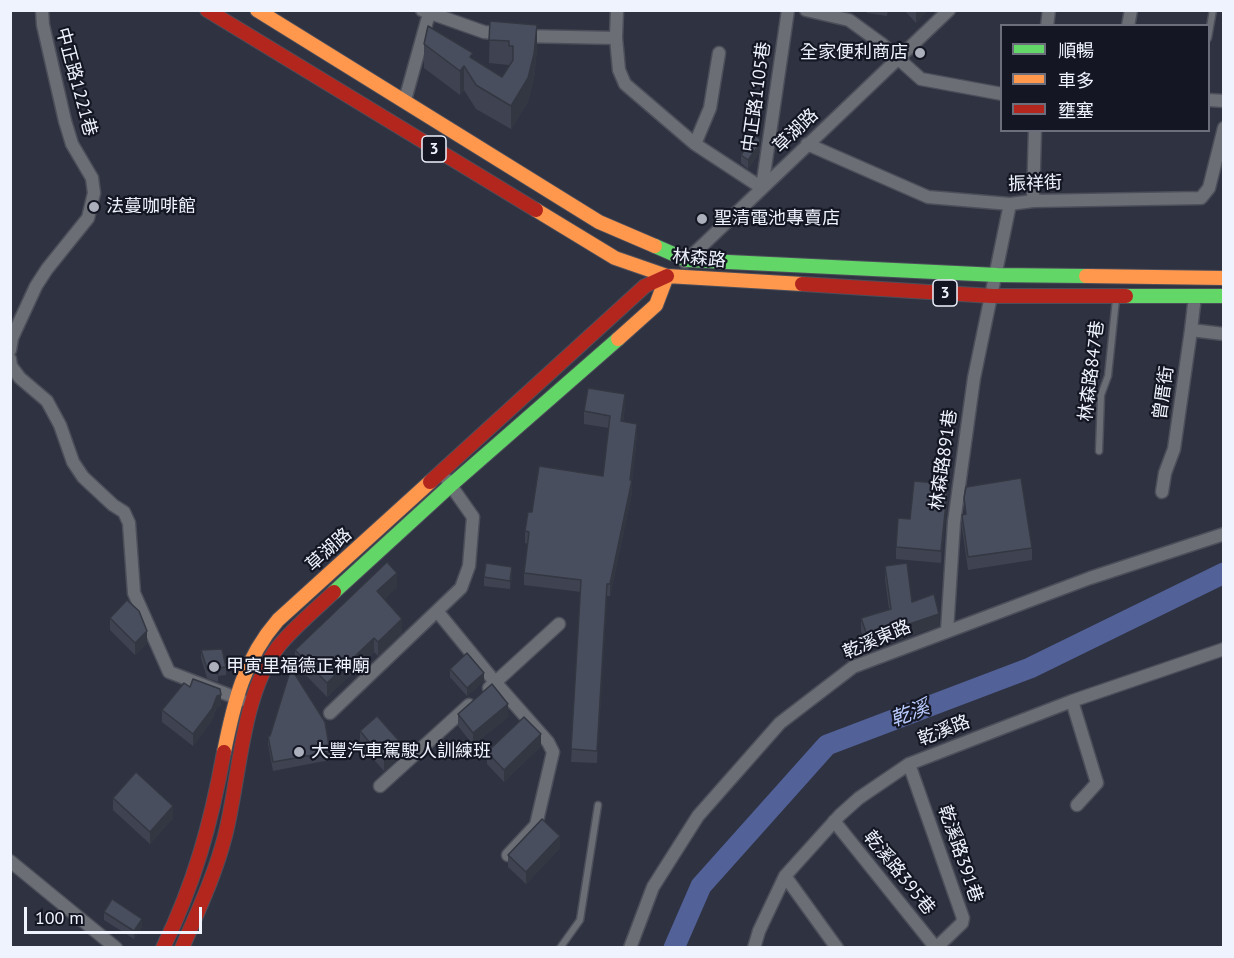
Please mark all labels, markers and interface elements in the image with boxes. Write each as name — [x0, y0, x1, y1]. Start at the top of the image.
legend — [1000, 24, 1210, 132]
street label: 中正路1221巷 — [51, 25, 101, 139]
text: 順暢 — [1058, 39, 1094, 62]
street label: 中正路1105巷 — [739, 40, 775, 154]
place label: 全家便利商店 — [800, 42, 908, 64]
marker: 全家便利商店 — [913, 46, 927, 60]
text: 車多 — [1058, 69, 1094, 92]
text: 壅塞 — [1058, 99, 1094, 122]
street label: 草湖路 — [769, 104, 823, 158]
road number: 3 — [422, 136, 446, 162]
street label: 振祥街 — [1008, 172, 1062, 196]
place label: 法蔓咖啡館 — [106, 196, 196, 218]
marker: 法蔓咖啡館 — [87, 200, 101, 214]
place label: 聖清電池專賣店 — [714, 208, 840, 230]
marker: 聖清電池專賣店 — [695, 212, 709, 226]
street label: 林森路 — [671, 246, 727, 272]
road number: 3 — [933, 280, 957, 306]
street label: 林森路847巷 — [1075, 319, 1109, 423]
street label: 曾厝街 — [1150, 365, 1178, 421]
street label: 林森路891巷 — [926, 408, 962, 512]
street label: 草湖路 — [302, 524, 356, 576]
street label: 乾溪東路 — [840, 616, 914, 664]
place label: 甲寅里福德正神廟 — [226, 656, 370, 678]
marker: 甲寅里福德正神廟 — [207, 660, 221, 674]
water label: 乾溪 — [887, 696, 933, 732]
street label: 乾溪路 — [915, 711, 973, 751]
place label: 大豐汽車駕駛人訓練班 — [311, 741, 491, 763]
marker: 大豐汽車駕駛人訓練班 — [292, 745, 306, 759]
street label: 乾溪路391巷 — [933, 803, 987, 905]
street label: 乾溪路395巷 — [859, 827, 939, 919]
scale bar — [27, 895, 206, 933]
text: 100 m — [35, 906, 84, 929]

